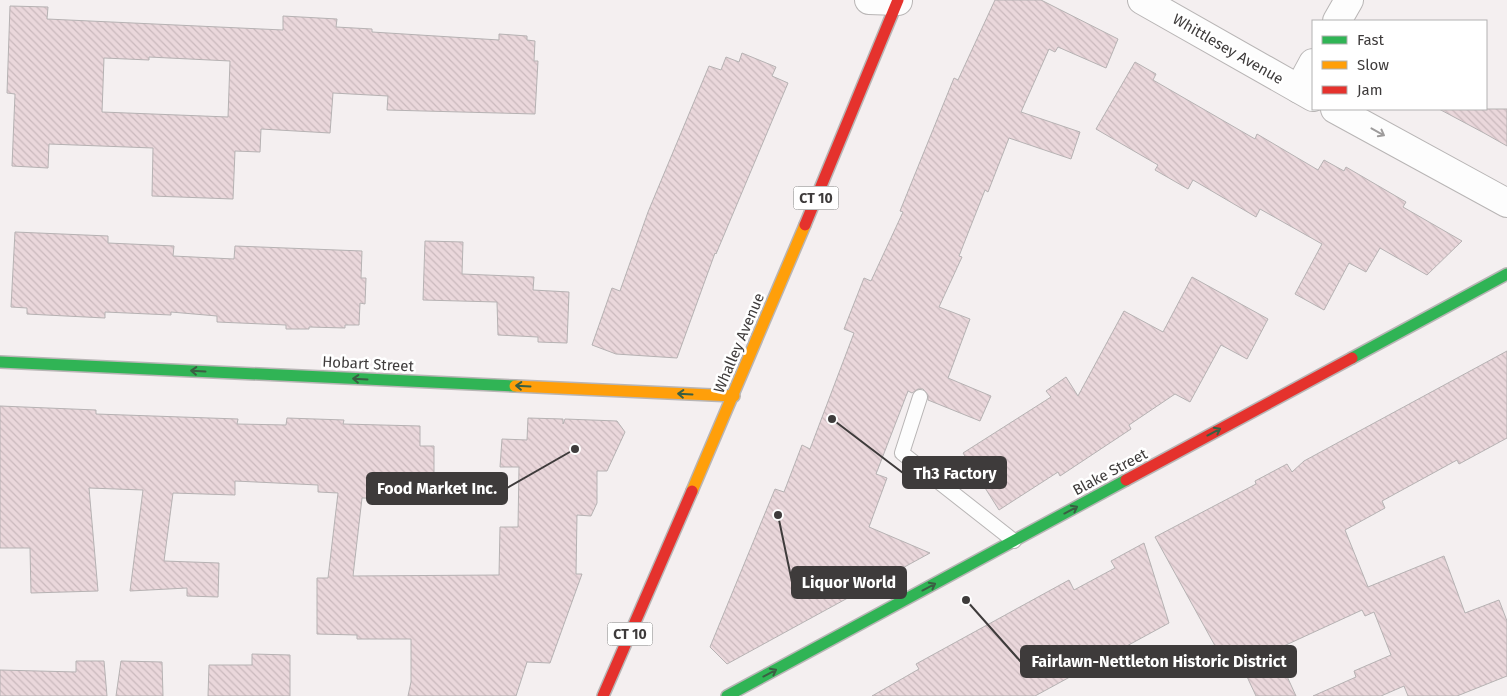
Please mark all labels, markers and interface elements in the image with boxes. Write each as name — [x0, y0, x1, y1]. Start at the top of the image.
street label: Whittlesey Avenue — [1169, 10, 1287, 88]
legend — [1312, 20, 1487, 110]
text: Fast — [1357, 31, 1384, 49]
text: Slow — [1357, 56, 1389, 74]
text: Jam — [1357, 81, 1383, 99]
one-way arrow — [1370, 127, 1385, 137]
road number: CT 10 — [794, 187, 838, 210]
street label: Whalley Avenue — [710, 290, 768, 396]
street label: Hobart Street — [322, 353, 415, 375]
one-way arrow — [190, 366, 206, 376]
one-way arrow — [353, 374, 369, 383]
one-way arrow — [515, 382, 531, 391]
one-way arrow — [677, 389, 693, 398]
one-way arrow — [1207, 427, 1221, 437]
street label: Blake Street — [1070, 445, 1151, 499]
callout: Th3 Factory — [903, 457, 1006, 488]
text: Th3 Factory — [913, 464, 997, 483]
callout: Food Market Inc. — [367, 473, 507, 504]
text: Food Market Inc. — [377, 479, 497, 498]
one-way arrow — [1064, 505, 1079, 515]
callout: Liquor World — [792, 567, 906, 598]
text: Liquor World — [802, 573, 896, 592]
one-way arrow — [921, 582, 936, 592]
road number: CT 10 — [608, 622, 652, 646]
callout: Fairlawn-Nettleton Historic District — [1021, 646, 1296, 677]
text: Fairlawn-Nettleton Historic District — [1031, 652, 1287, 671]
one-way arrow — [763, 668, 778, 678]

